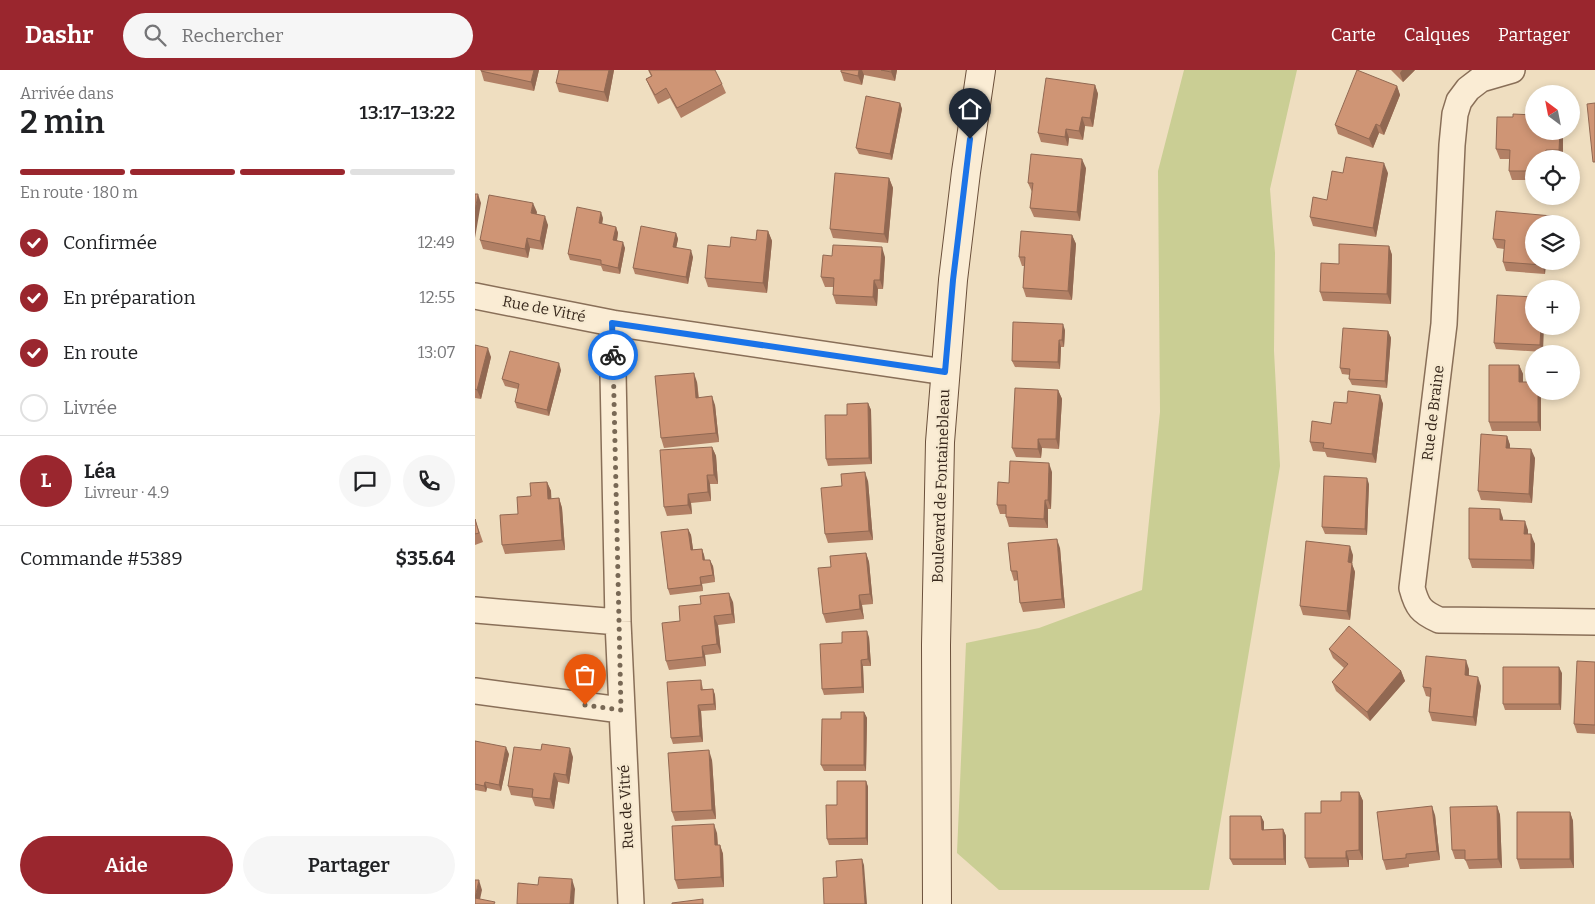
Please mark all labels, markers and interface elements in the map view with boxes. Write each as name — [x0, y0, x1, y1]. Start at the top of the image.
search box — [123, 13, 473, 58]
text: Dashr — [25, 21, 93, 49]
icon: search — [141, 21, 169, 49]
text: Rechercher — [181, 24, 283, 47]
text: Carte — [1331, 24, 1376, 46]
text: Calques — [1404, 24, 1470, 46]
text: Partager — [1498, 24, 1570, 46]
text: Arrivée dans — [20, 84, 114, 103]
north arrow — [1525, 85, 1580, 140]
map controls — [1525, 85, 1580, 400]
pin — [949, 88, 991, 139]
icon: home — [956, 95, 984, 123]
text: 13:17–13:22 — [360, 101, 455, 124]
text: 2 min — [20, 103, 105, 141]
button: locate — [1525, 150, 1580, 205]
text: En route · 180 m — [20, 183, 138, 202]
button: layers — [1525, 215, 1580, 270]
icon: check — [20, 229, 48, 257]
text: Confirmée — [63, 231, 157, 254]
text: 12:49 — [418, 233, 455, 252]
button: + — [1525, 280, 1580, 335]
icon: check — [20, 284, 48, 312]
text: En préparation — [63, 286, 196, 309]
text: 12:55 — [419, 288, 455, 307]
street label: Rue de Vitré — [501, 292, 587, 326]
courier — [588, 330, 638, 380]
icon: check — [20, 339, 48, 367]
text: En route — [63, 341, 138, 364]
icon: bike — [599, 341, 627, 369]
text: 13:07 — [418, 343, 455, 362]
button: − — [1525, 345, 1580, 400]
street label: Rue de Braine — [1418, 364, 1448, 462]
street label: Boulevard de Fontainebleau — [929, 389, 953, 583]
text: Livrée — [63, 396, 117, 419]
button: chat — [339, 455, 391, 507]
button: phone — [403, 455, 455, 507]
text: Léa — [84, 460, 116, 483]
text: L — [41, 469, 51, 492]
text: Livreur · 4.9 — [84, 483, 169, 502]
text: Commande #5389 — [20, 547, 183, 570]
text: $35.64 — [396, 547, 455, 570]
pin — [564, 654, 606, 705]
icon: bag — [571, 661, 599, 689]
street label: Rue de Vitré — [615, 764, 637, 850]
button: Aide — [20, 836, 233, 894]
button: Partager — [243, 836, 455, 894]

